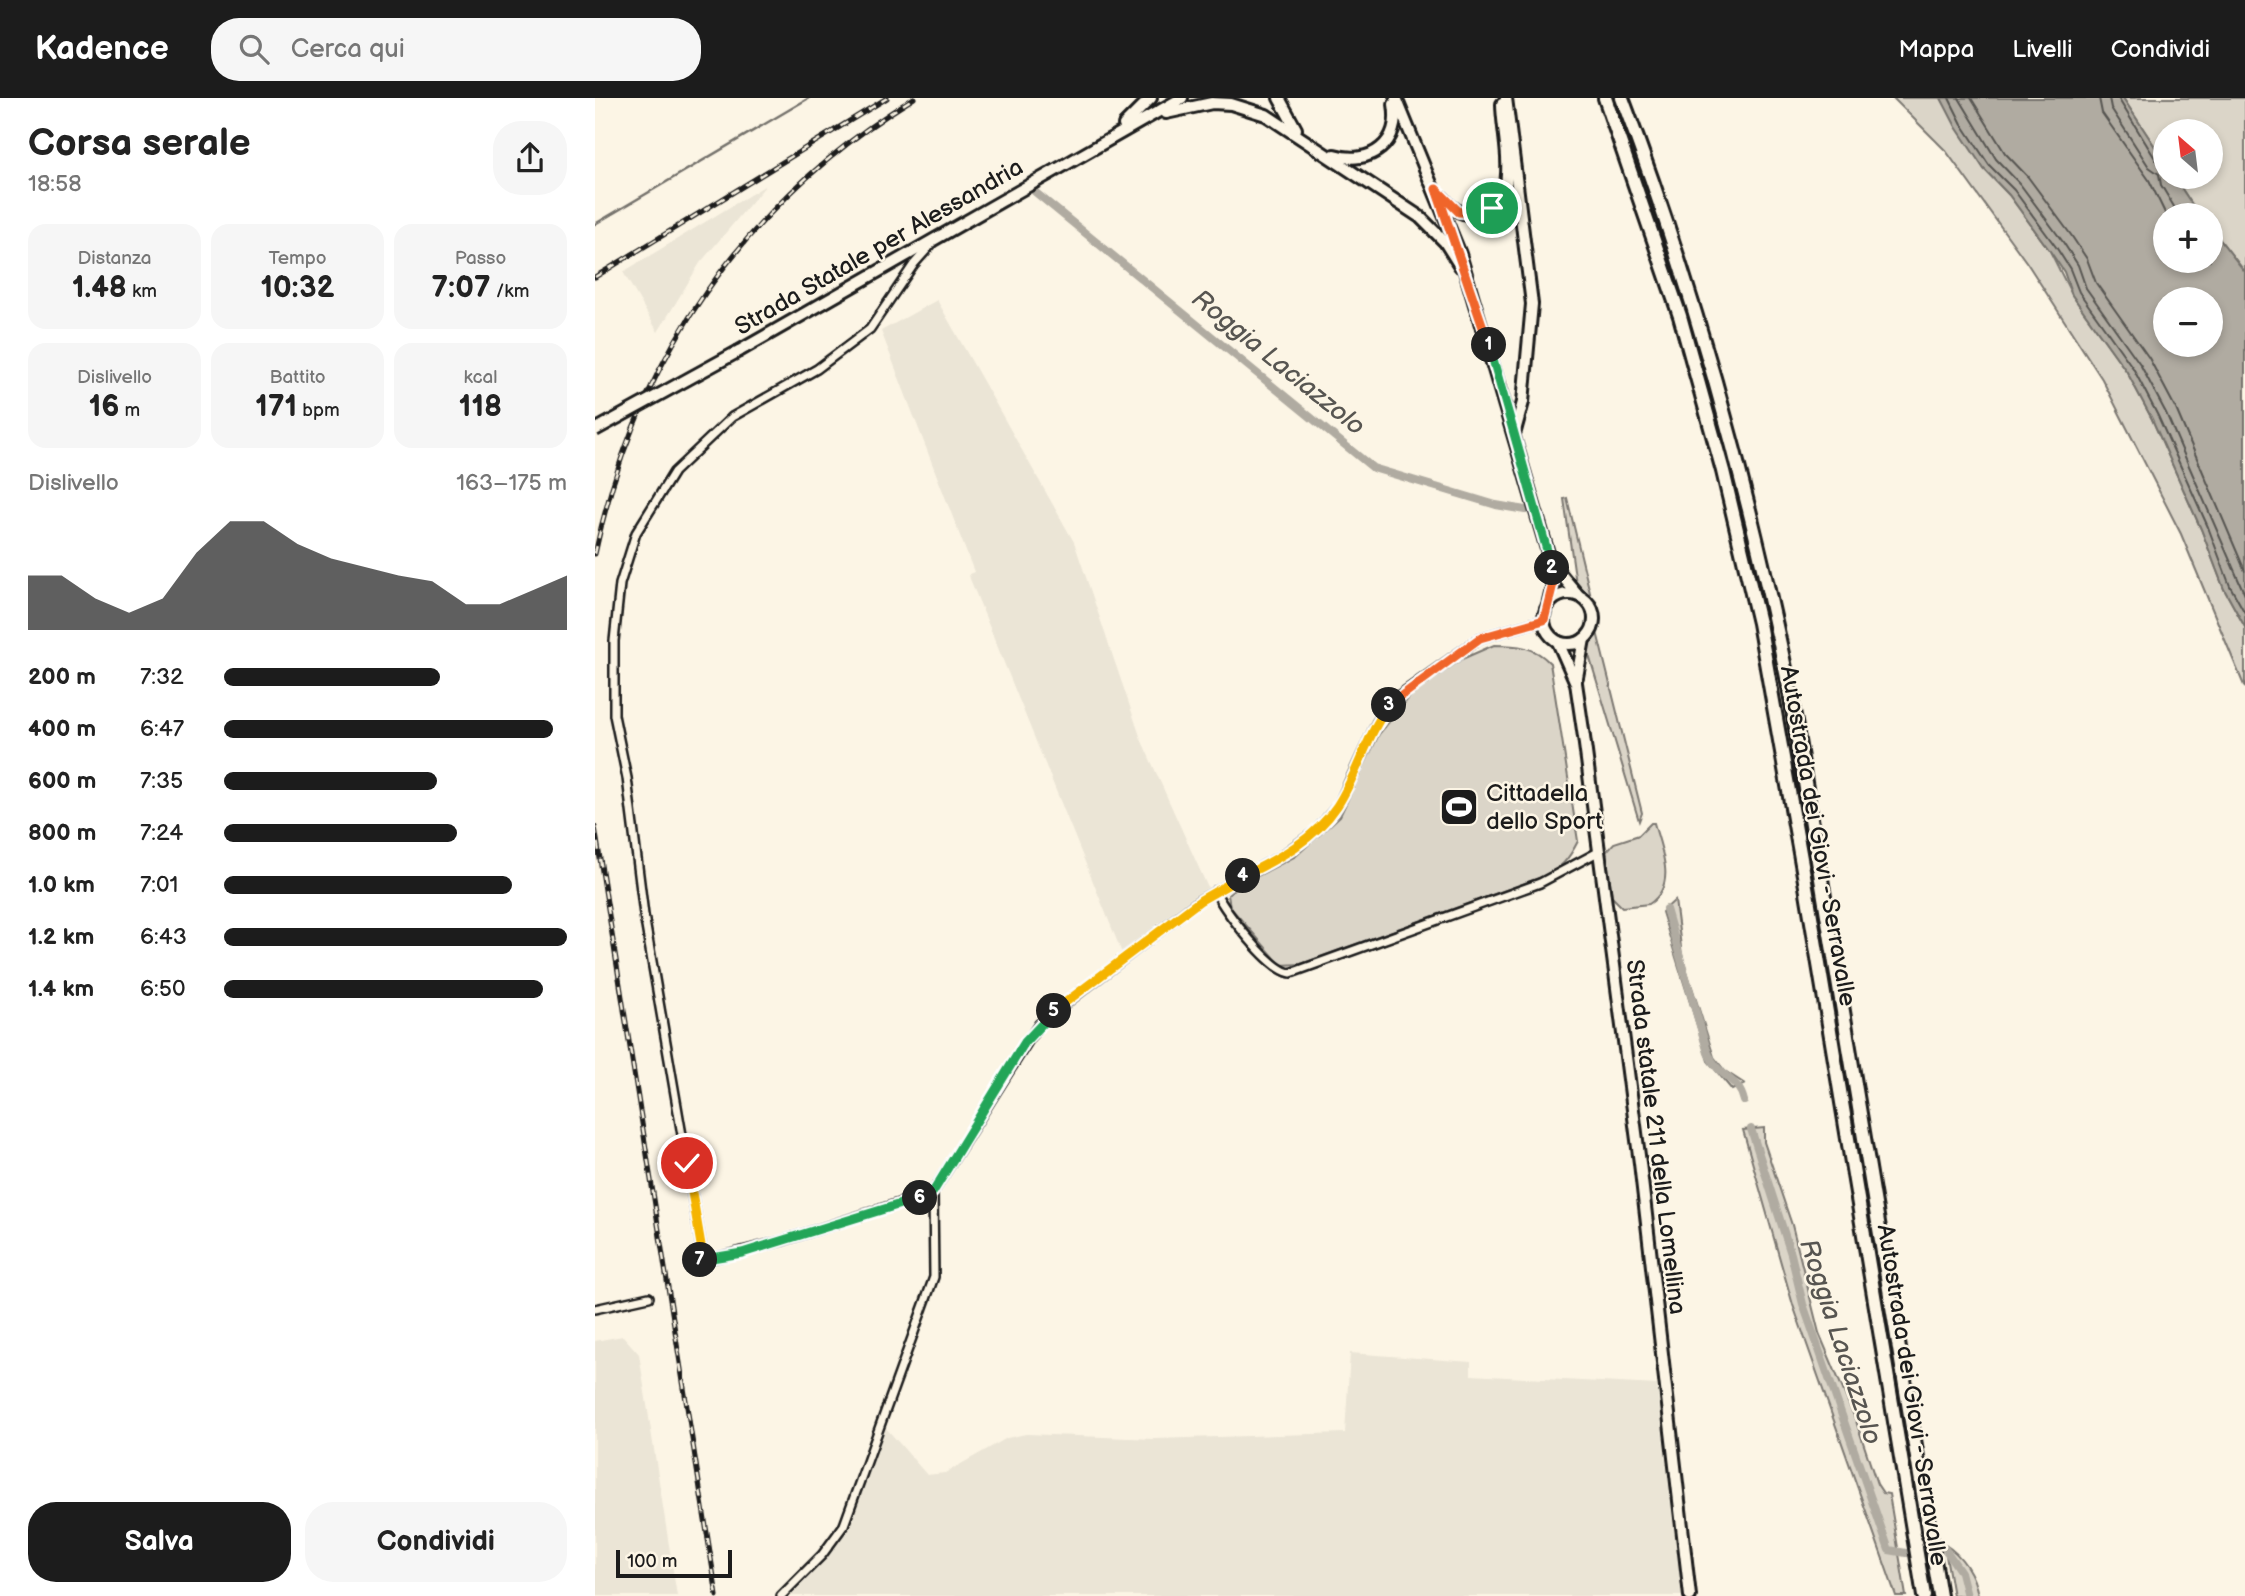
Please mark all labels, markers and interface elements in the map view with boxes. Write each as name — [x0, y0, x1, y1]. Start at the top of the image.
search box — [211, 18, 701, 81]
text: Kadence — [35, 29, 169, 69]
icon: search — [235, 30, 273, 68]
text: Cerca qui — [291, 34, 405, 65]
text: Mappa — [1899, 35, 1974, 64]
text: Livelli — [2012, 35, 2073, 64]
text: Condividi — [2111, 35, 2210, 64]
north arrow — [2153, 119, 2223, 189]
map controls — [2153, 119, 2223, 357]
text: Corsa serale — [28, 121, 251, 166]
button: share — [493, 121, 567, 195]
street label: Strada Statale per Alessandria — [730, 153, 1028, 341]
text: 18:58 — [28, 170, 82, 198]
pin — [1462, 178, 1522, 238]
icon: arrive — [1473, 189, 1511, 227]
button: + — [2153, 203, 2223, 273]
text: Distanza — [77, 247, 152, 270]
text: Tempo — [268, 247, 327, 270]
text: Passo — [455, 247, 506, 270]
text: 1.48 — [72, 270, 127, 306]
text: 10:32 — [260, 270, 335, 306]
text: 7:07 — [432, 270, 491, 306]
text: km — [127, 280, 157, 303]
text: /km — [491, 280, 529, 303]
water label: Roggia Laciazzolo — [1185, 284, 1371, 442]
button: − — [2153, 287, 2223, 357]
pin: 1 — [1471, 328, 1507, 362]
text: 1 — [1485, 333, 1493, 356]
text: Dislivello — [77, 366, 152, 389]
text: Battito — [270, 366, 325, 389]
text: kcal — [463, 366, 498, 389]
text: 16 — [89, 389, 119, 425]
text: 171 — [255, 389, 297, 425]
text: 118 — [459, 389, 502, 425]
text: m — [119, 399, 140, 422]
text: bpm — [297, 399, 340, 422]
text: Dislivello — [28, 469, 119, 497]
text: 163–175 m — [456, 469, 567, 497]
pin: 2 — [1535, 550, 1569, 586]
text: 2 — [1546, 556, 1557, 579]
text: 200 m — [28, 663, 96, 691]
text: 7:32 — [140, 663, 184, 691]
street label: Autostrada dei Giovi - Serravalle — [1774, 663, 1862, 1009]
pin: 3 — [1371, 688, 1407, 722]
text: 3 — [1383, 693, 1394, 716]
text: 400 m — [28, 715, 96, 743]
text: 6:47 — [140, 715, 184, 743]
text: 600 m — [28, 767, 96, 795]
text: 7:35 — [140, 767, 183, 795]
place label: Cittadella dello Sport — [1486, 779, 1603, 836]
sports icon: Cittadella dello Sport — [1438, 786, 1480, 828]
text: 800 m — [28, 819, 96, 847]
text: 7:24 — [140, 819, 183, 847]
pin: 4 — [1225, 858, 1261, 894]
text: 4 — [1237, 864, 1248, 887]
text: 1.0 km — [28, 871, 95, 899]
text: 7:01 — [140, 871, 178, 899]
text: 1.2 km — [28, 923, 94, 951]
text: 6:43 — [140, 923, 187, 951]
street label: Strada statale 211 della Lomellina — [1620, 958, 1692, 1316]
text: 1.4 km — [28, 975, 94, 1003]
text: 6:50 — [140, 975, 185, 1003]
pin: 5 — [1037, 993, 1071, 1028]
text: 5 — [1048, 999, 1059, 1022]
pin — [657, 1133, 717, 1193]
icon: check — [668, 1144, 706, 1182]
pin: 6 — [903, 1180, 937, 1216]
text: 6 — [914, 1186, 925, 1209]
street label: Autostrada dei Giovi - Serravalle — [1871, 1222, 1953, 1568]
water label: Roggia Laciazzolo — [1792, 1235, 1888, 1449]
pin: 7 — [683, 1242, 717, 1278]
text: 7 — [694, 1248, 705, 1271]
button: Salva — [28, 1502, 291, 1582]
button: Condividi — [305, 1502, 567, 1582]
scale bar — [616, 1547, 731, 1579]
text: 100 m — [627, 1550, 678, 1573]

